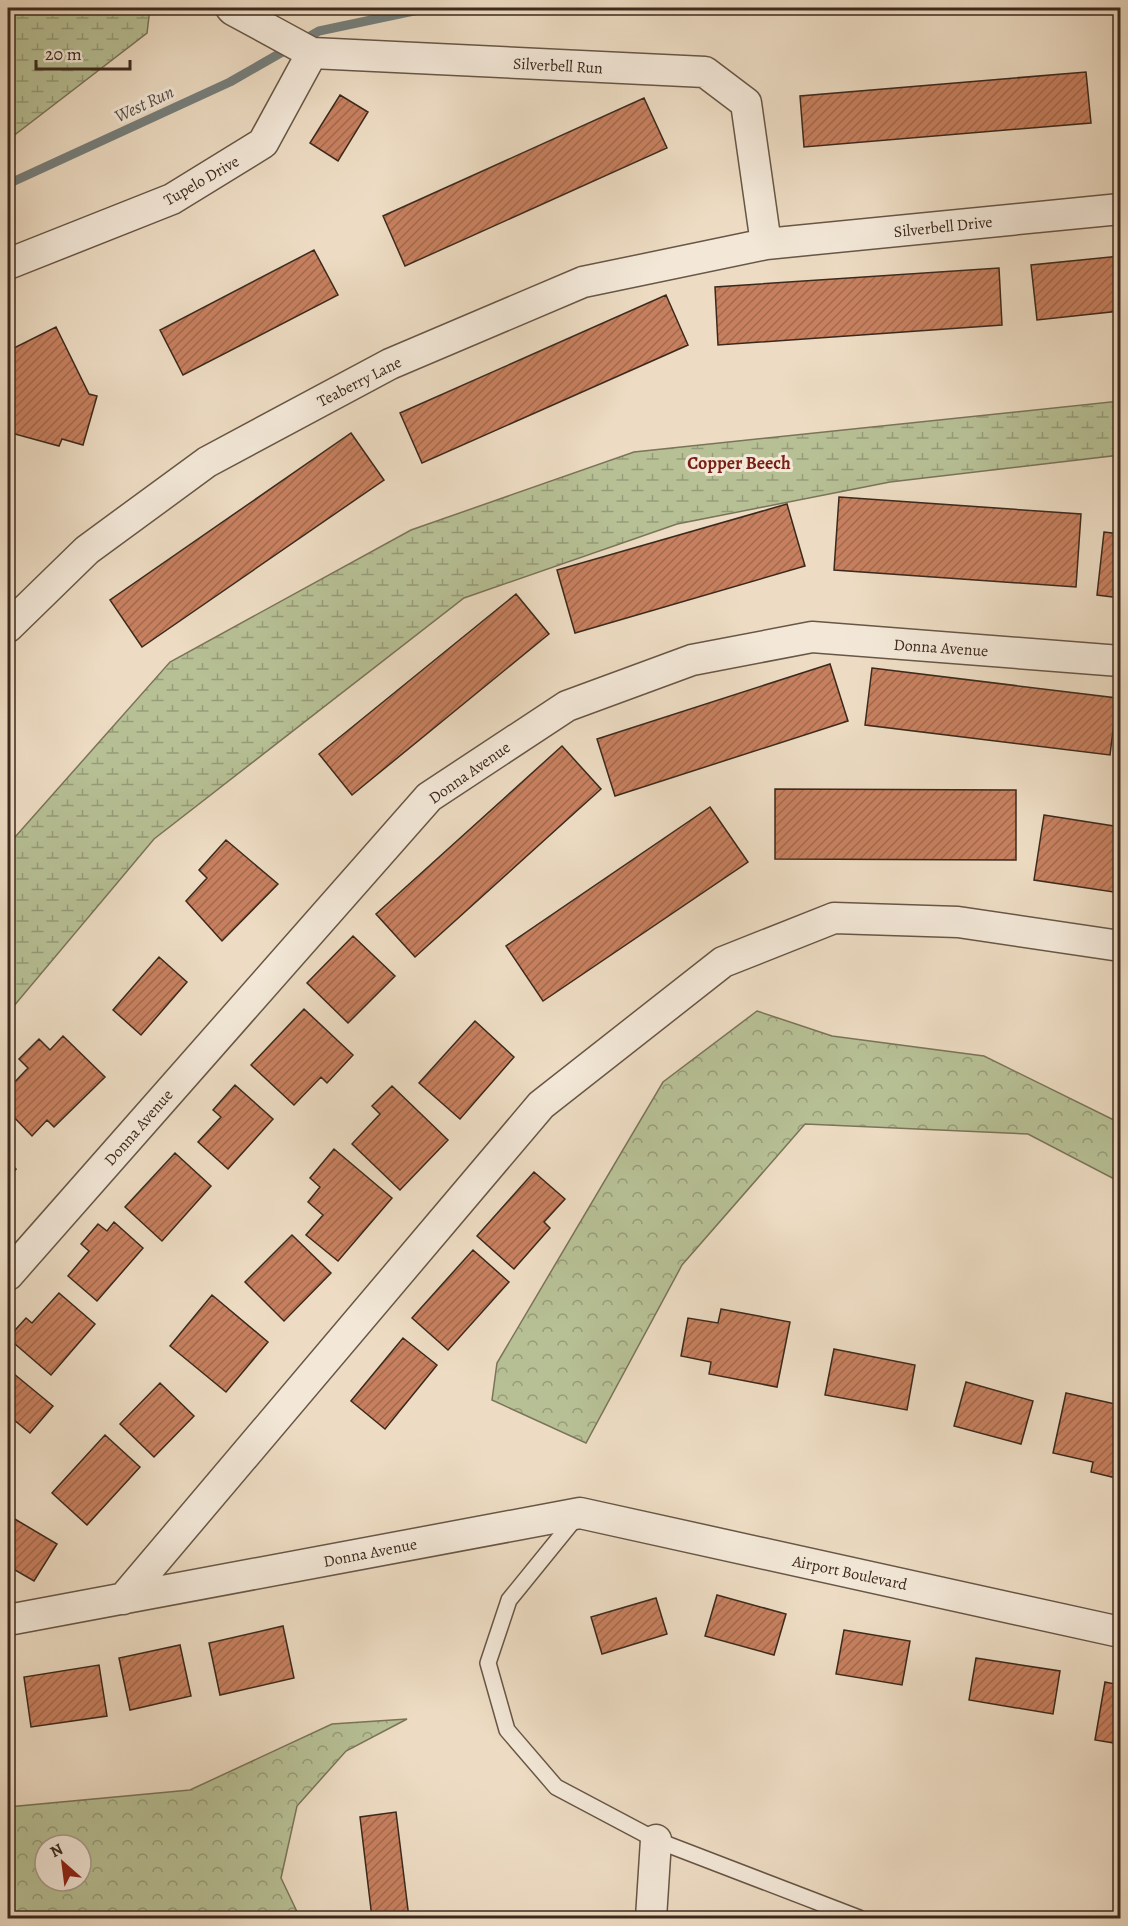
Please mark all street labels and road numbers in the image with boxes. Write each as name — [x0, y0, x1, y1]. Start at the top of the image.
street label: Silverbell Run — [512, 53, 604, 79]
street label: Tupelo Drive — [160, 150, 243, 211]
street label: Silverbell Drive — [893, 211, 994, 243]
street label: Teaberry Lane — [313, 351, 405, 413]
street label: Donna Avenue — [893, 634, 989, 662]
street label: Donna Avenue — [424, 737, 515, 809]
street label: Donna Avenue — [99, 1085, 178, 1171]
street label: Donna Avenue — [321, 1533, 419, 1573]
street label: Airport Boulevard — [789, 1550, 910, 1596]

